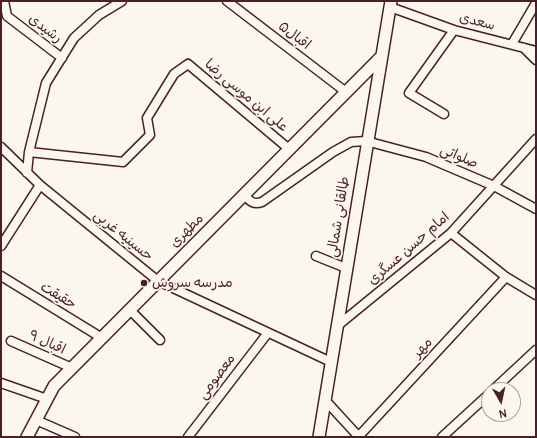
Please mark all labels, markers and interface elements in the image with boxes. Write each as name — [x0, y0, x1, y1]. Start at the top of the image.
street label: سعدی — [457, 9, 497, 35]
street label: رشیدی — [25, 11, 65, 47]
street label: اقبال۵ — [274, 18, 314, 54]
street label: علی ابن موسی رضا — [201, 56, 291, 136]
street label: صلواتی — [437, 141, 481, 173]
street label: طالقانی شمالی — [324, 175, 354, 259]
street label: حسینیه غربی — [90, 207, 156, 265]
street label: امام حسن عسگری — [365, 209, 453, 289]
street label: مطهری — [167, 211, 207, 251]
place label: مدرسه سروش — [152, 275, 233, 291]
marker: مدرسه سروش — [139, 278, 149, 288]
street label: حقیقت — [37, 279, 79, 313]
street label: اقبال ۹ — [26, 327, 68, 359]
street label: مهر — [410, 334, 436, 362]
street label: معصومی — [195, 351, 239, 403]
north arrow — [481, 382, 521, 422]
text: N — [498, 406, 507, 420]

